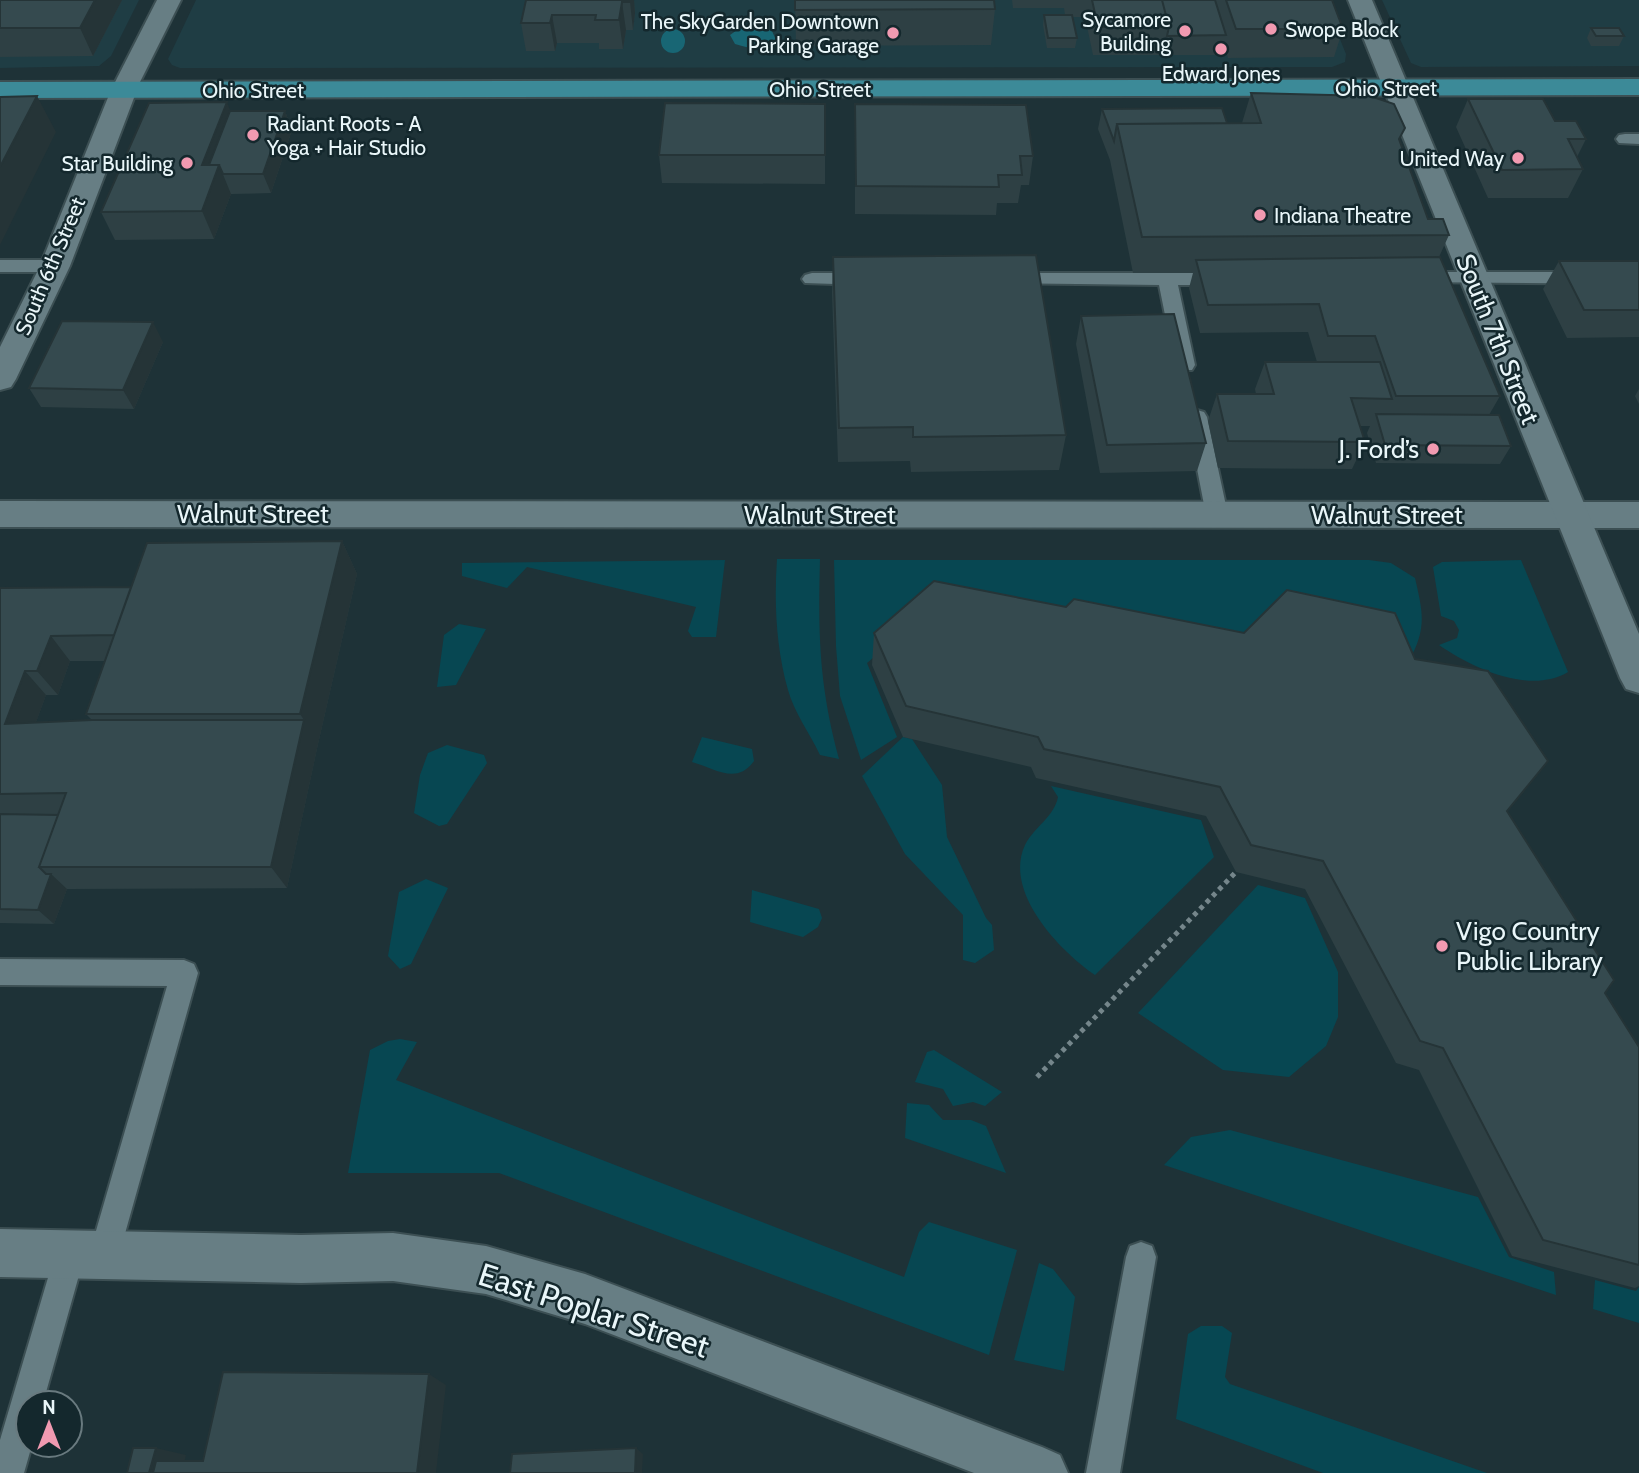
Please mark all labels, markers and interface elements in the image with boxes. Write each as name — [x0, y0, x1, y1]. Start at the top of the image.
place label: Sycamore Building — [1082, 7, 1172, 56]
place label: The SkyGarden Downtown Parking Garage — [641, 9, 879, 58]
place label: Swope Block — [1285, 17, 1399, 42]
marker: Swope Block — [1263, 21, 1279, 37]
marker: Sycamore Building — [1177, 23, 1193, 39]
marker: The SkyGarden Downtown Parking Garage — [885, 25, 901, 41]
marker: Edward Jones — [1213, 41, 1229, 57]
place label: Edward Jones — [1162, 61, 1281, 86]
street label: Ohio Street — [1335, 76, 1437, 101]
street label: Ohio Street — [769, 77, 871, 102]
street label: Ohio Street — [202, 78, 304, 103]
place label: Radiant Roots - A Yoga + Hair Studio — [266, 111, 426, 160]
marker: Radiant Roots - A Yoga + Hair Studio — [245, 127, 261, 143]
place label: United Way — [1400, 146, 1504, 171]
marker: United Way — [1510, 150, 1526, 166]
place label: Star Building — [61, 151, 174, 176]
marker: Star Building — [179, 155, 195, 171]
street label: South 6th Street — [10, 193, 90, 339]
place label: Indiana Theatre — [1274, 203, 1411, 228]
marker: Indiana Theatre — [1252, 207, 1268, 223]
street label: South 7th Street — [1449, 249, 1547, 429]
place label: J. Ford’s — [1337, 433, 1419, 465]
marker: J. Ford’s — [1425, 441, 1441, 457]
street label: Walnut Street — [177, 498, 329, 530]
street label: Walnut Street — [744, 499, 896, 531]
street label: Walnut Street — [1311, 499, 1463, 531]
place label: Vigo Country Public Library — [1456, 915, 1603, 977]
marker: Vigo Country Public Library — [1434, 938, 1450, 954]
street label: East Poplar Street — [474, 1254, 714, 1366]
north arrow — [14, 1389, 84, 1459]
text: N — [42, 1396, 56, 1419]

